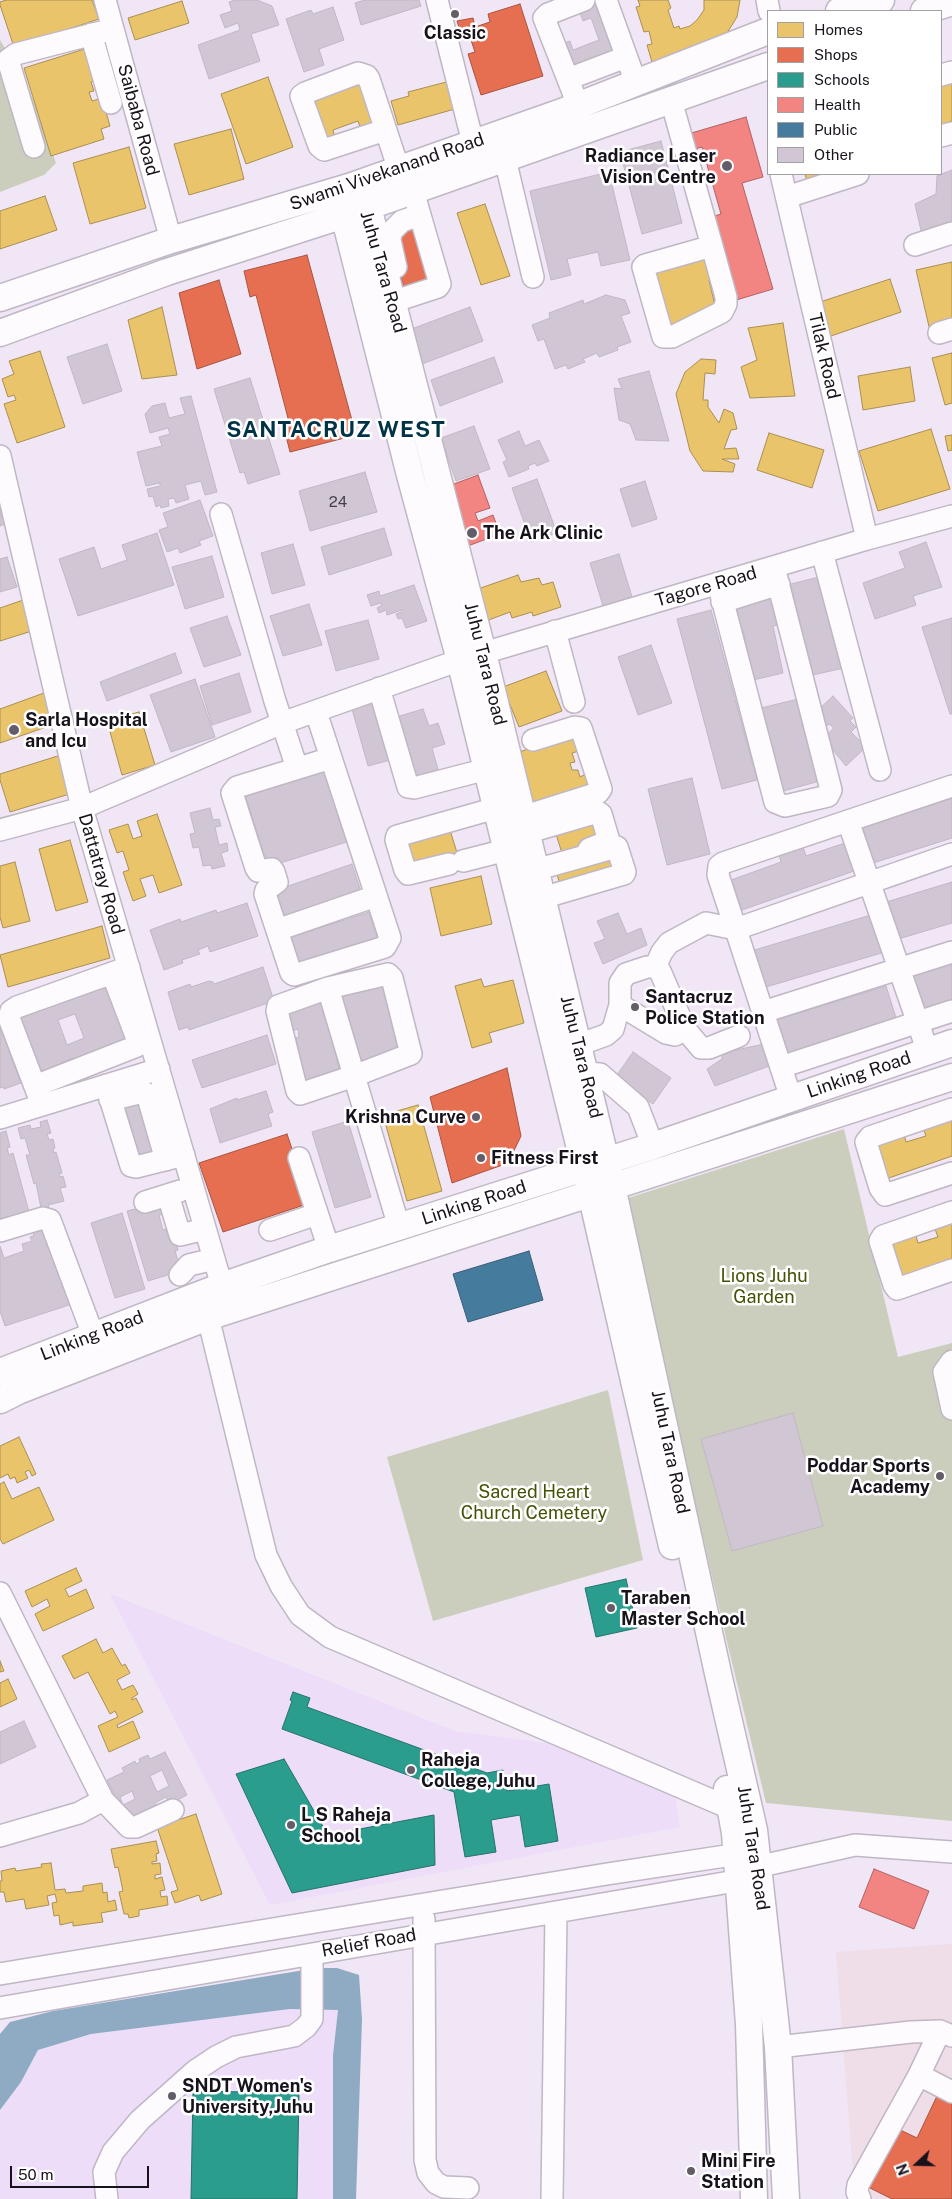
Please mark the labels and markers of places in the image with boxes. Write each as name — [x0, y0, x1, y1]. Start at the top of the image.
marker: Classic — [449, 8, 461, 20]
place label: Classic — [424, 22, 486, 44]
place label: Radiance Laser Vision Centre — [585, 145, 716, 188]
marker: Radiance Laser Vision Centre — [720, 159, 734, 173]
place label: The Ark Clinic — [483, 522, 603, 544]
marker: The Ark Clinic — [465, 526, 479, 540]
place label: Sarla Hospital and Icu — [25, 709, 148, 752]
marker: Sarla Hospital and Icu — [7, 723, 21, 737]
place label: Santacruz Police Station — [645, 986, 765, 1028]
marker: Santacruz Police Station — [629, 1001, 641, 1013]
place label: Krishna Curve — [345, 1106, 466, 1128]
marker: Krishna Curve — [470, 1111, 482, 1123]
place label: Fitness First — [491, 1147, 599, 1169]
marker: Fitness First — [475, 1152, 487, 1164]
place label: Poddar Sports Academy — [807, 1455, 930, 1498]
marker: Poddar Sports Academy — [934, 1470, 946, 1482]
place label: Taraben Master School — [621, 1587, 746, 1630]
marker: Taraben Master School — [605, 1602, 617, 1614]
place label: Raheja College, Juhu — [421, 1749, 535, 1792]
marker: Raheja College, Juhu — [405, 1764, 417, 1776]
place label: L S Raheja School — [301, 1804, 391, 1846]
marker: L S Raheja School — [285, 1819, 297, 1831]
place label: SNDT Women's University,Juhu — [182, 2075, 313, 2118]
marker: SNDT Women's University,Juhu — [166, 2090, 178, 2102]
place label: Mini Fire Station — [701, 2150, 776, 2192]
marker: Mini Fire Station — [685, 2165, 697, 2177]

